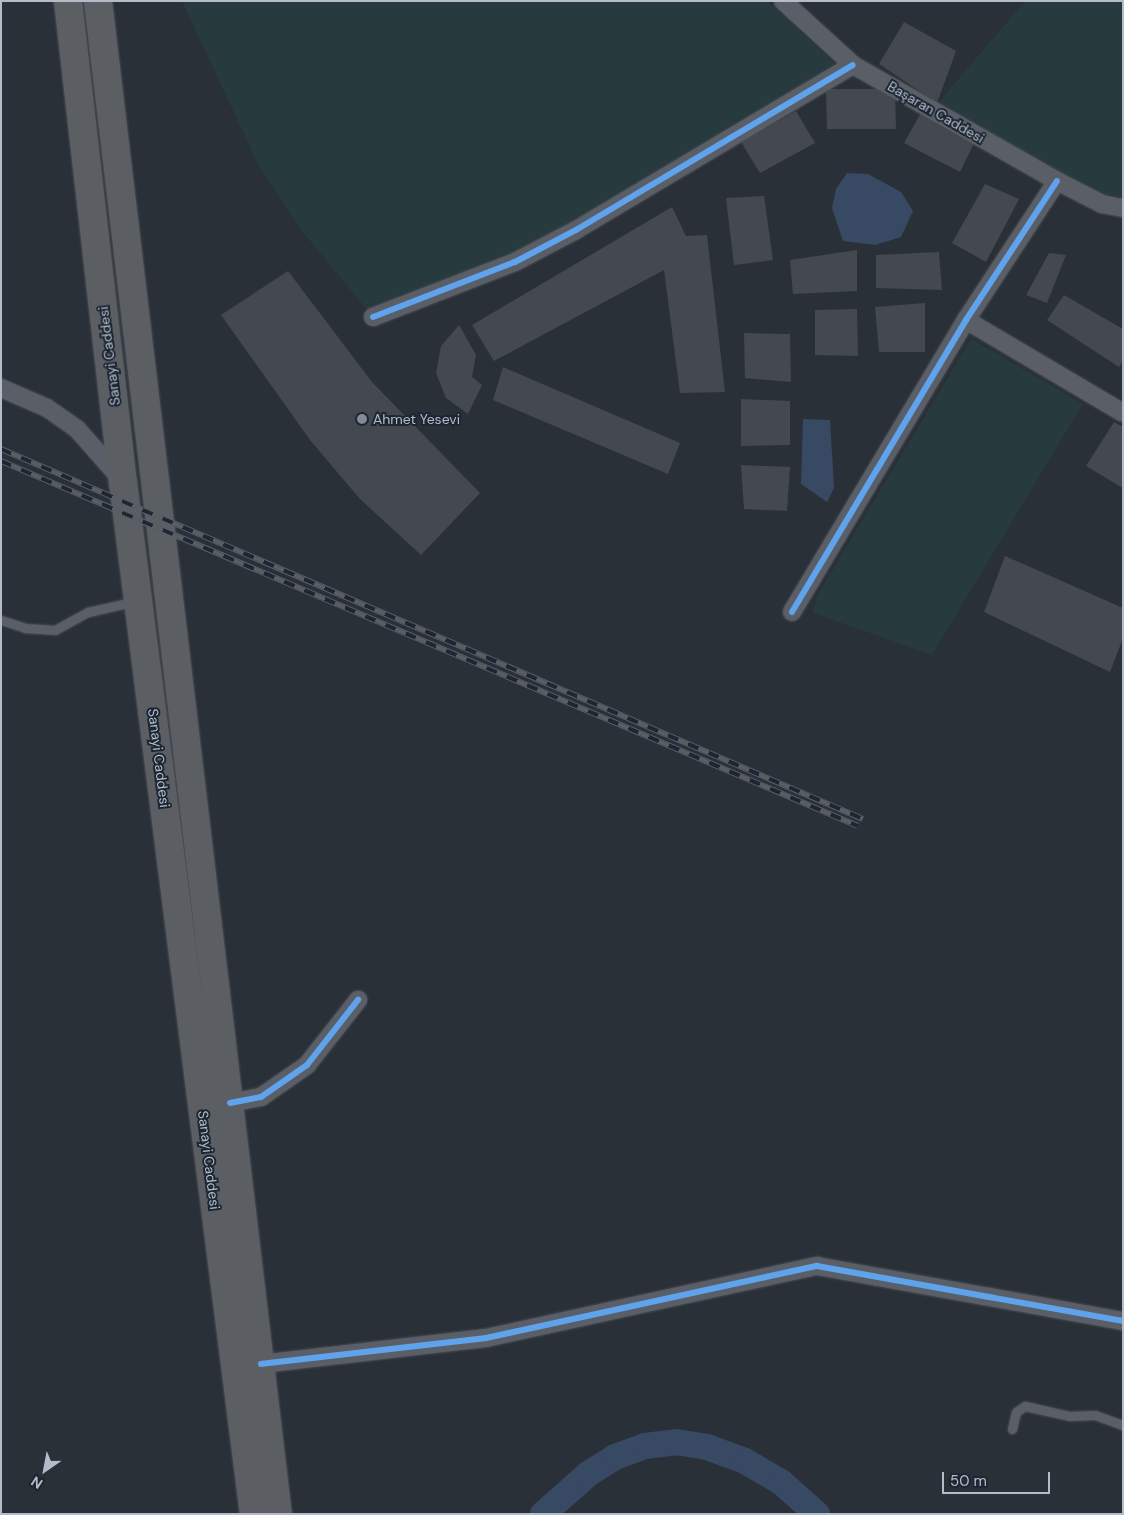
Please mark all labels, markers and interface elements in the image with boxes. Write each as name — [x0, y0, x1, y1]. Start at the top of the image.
street label: Başaran Caddesi — [885, 78, 987, 146]
street label: Sanayi Caddesi — [95, 306, 123, 406]
place label: Ahmet Yesevi — [373, 411, 460, 427]
marker: Ahmet Yesevi — [355, 412, 369, 426]
street label: Sanayi Caddesi — [145, 708, 173, 808]
street label: Sanayi Caddesi — [195, 1110, 223, 1210]
north arrow — [20, 1445, 70, 1495]
scale bar — [944, 1462, 1052, 1494]
text: 50 m — [950, 1471, 987, 1491]
text: N — [28, 1472, 46, 1493]

